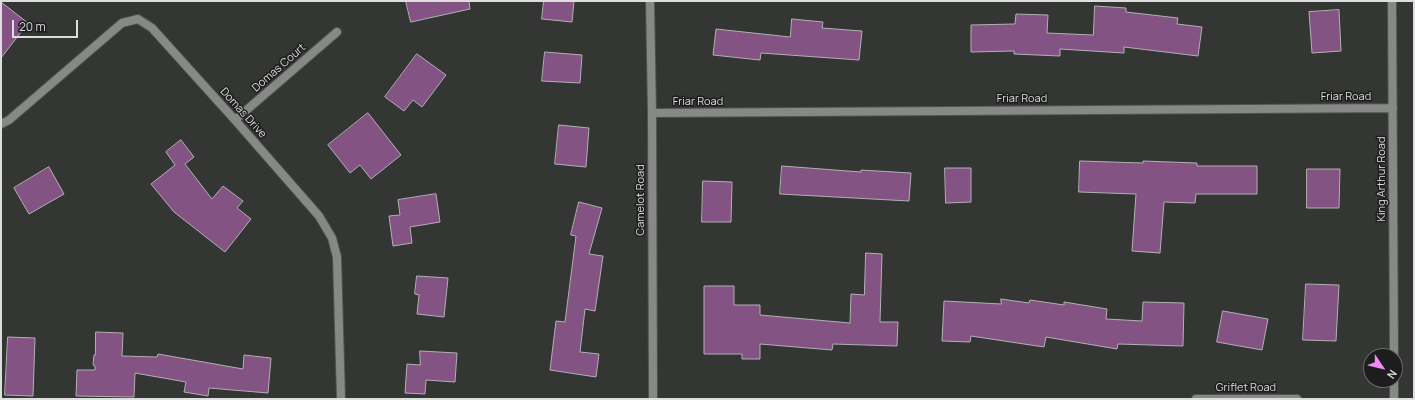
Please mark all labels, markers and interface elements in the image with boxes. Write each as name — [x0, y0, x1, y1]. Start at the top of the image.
scale bar — [14, 12, 80, 38]
text: 20 m — [19, 18, 46, 35]
street label: Domas Court — [250, 41, 308, 95]
street label: Domas Drive — [217, 85, 269, 141]
street label: Friar Road — [1321, 90, 1371, 104]
street label: Friar Road — [997, 92, 1047, 106]
street label: Friar Road — [673, 95, 723, 109]
street label: King Arthur Road — [1375, 137, 1389, 221]
street label: Camelot Road — [634, 164, 648, 236]
north arrow — [1363, 348, 1403, 388]
text: N — [1384, 367, 1401, 382]
street label: Griflet Road — [1216, 381, 1276, 395]

